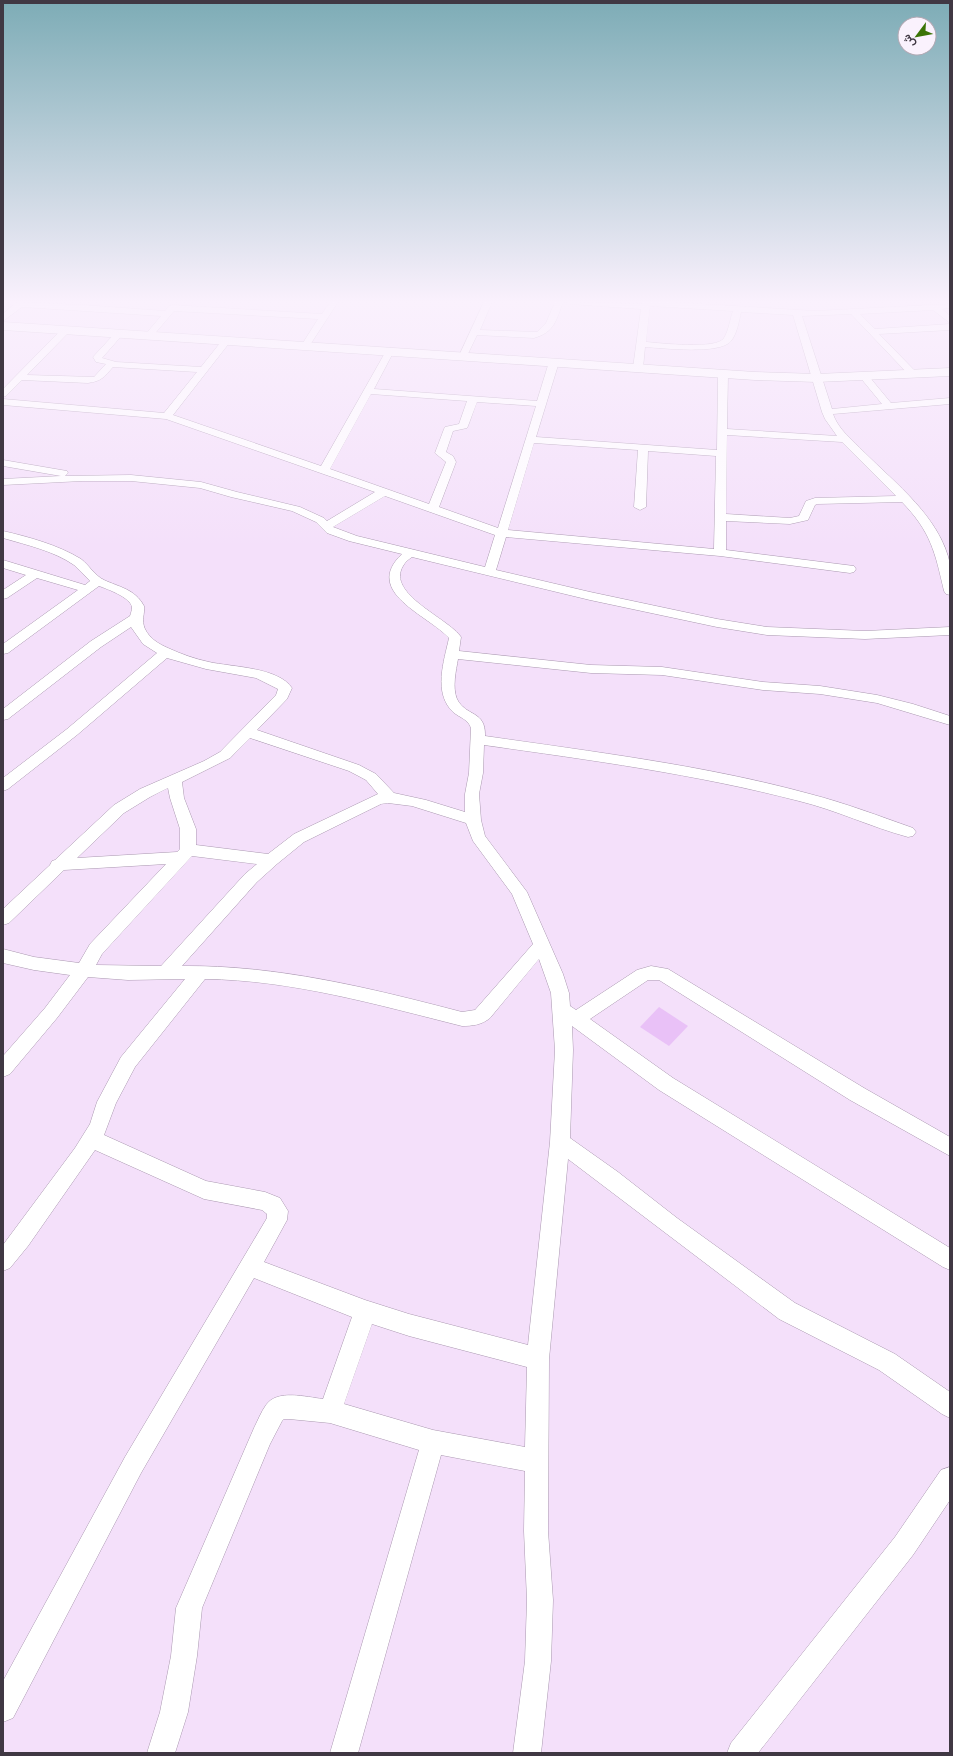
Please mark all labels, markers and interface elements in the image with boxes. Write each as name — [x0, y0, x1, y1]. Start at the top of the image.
north arrow — [897, 16, 937, 56]
text: ش — [899, 31, 919, 51]

